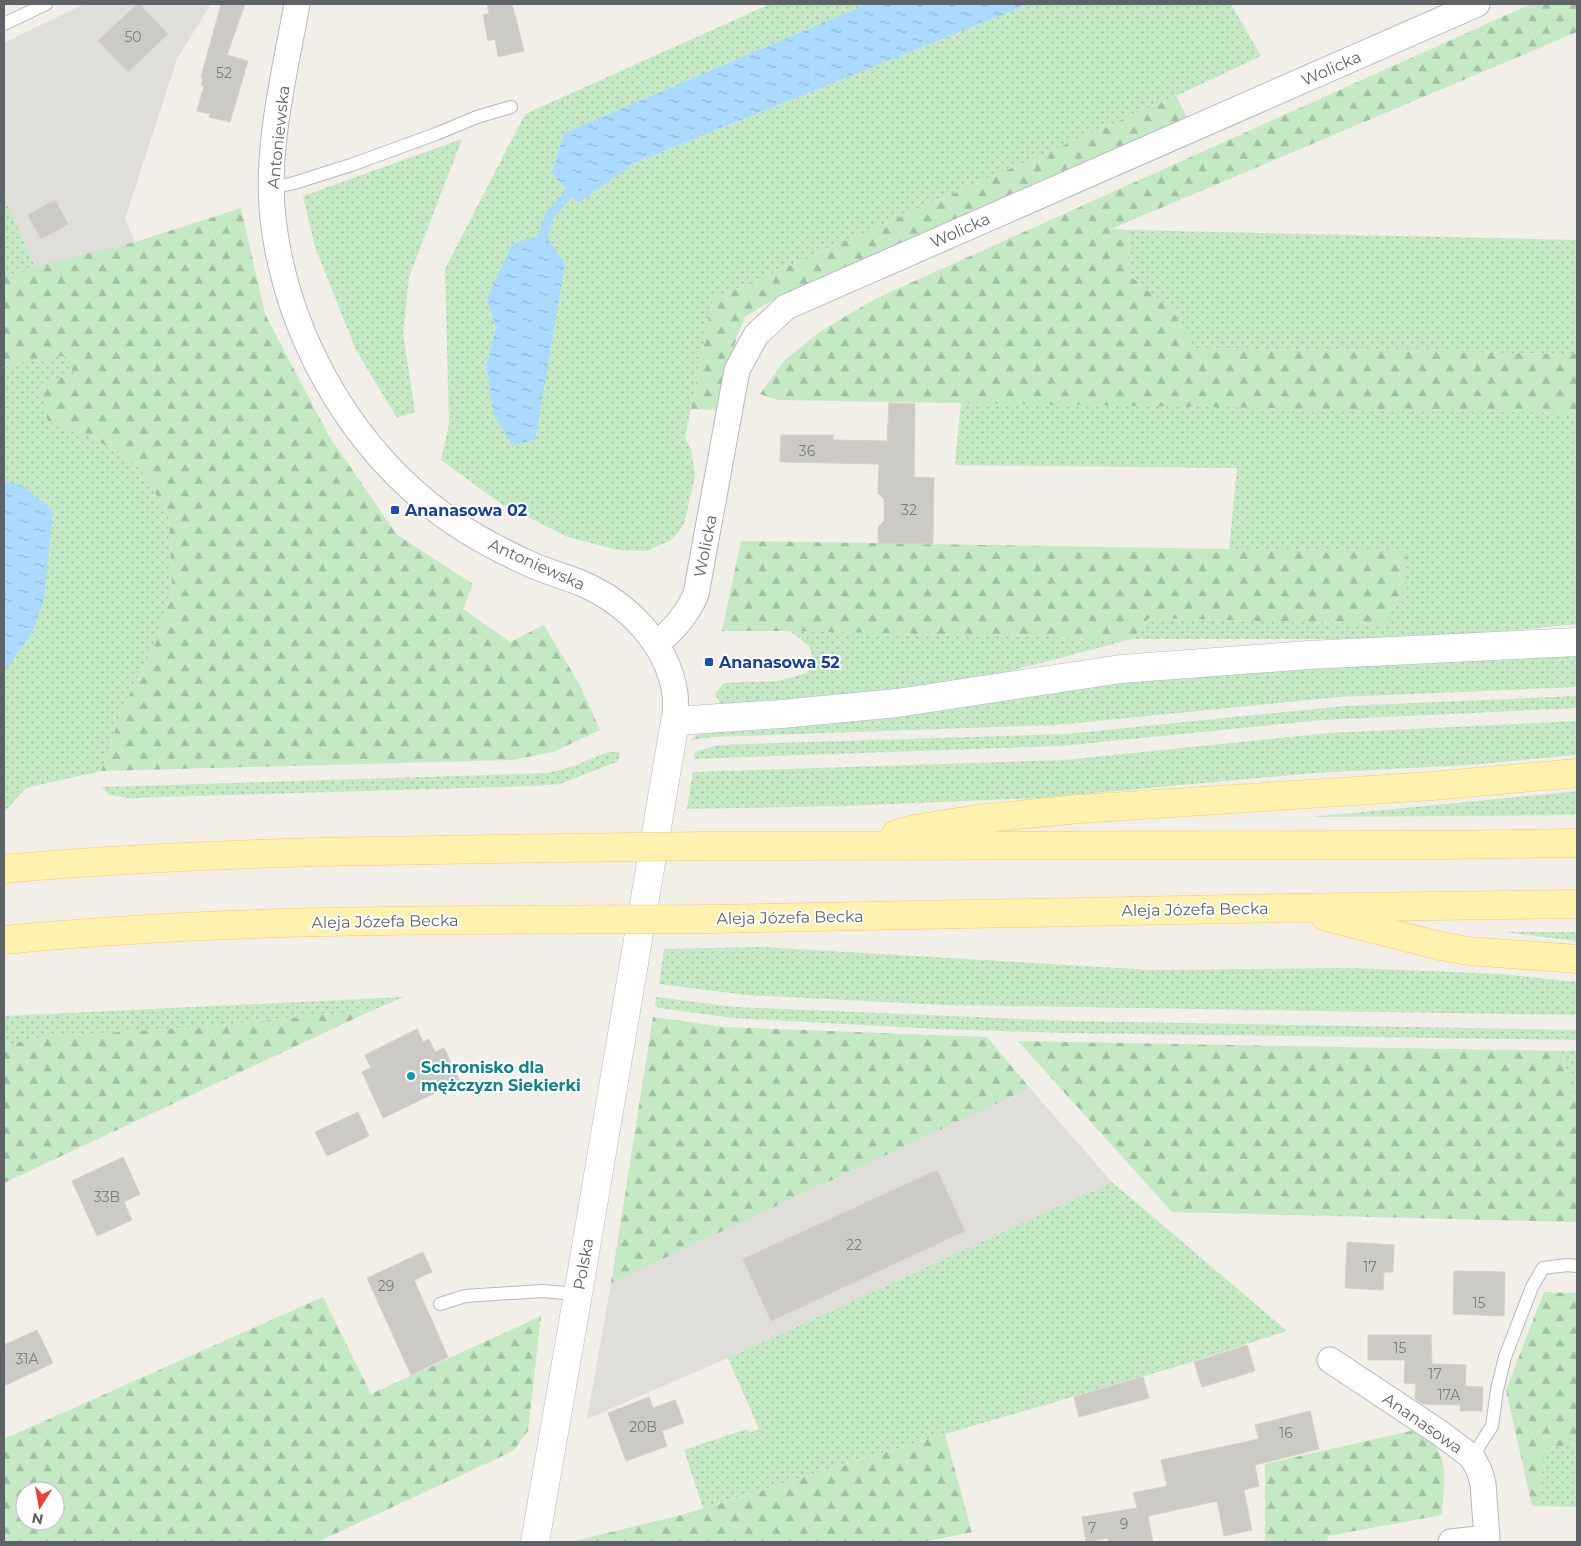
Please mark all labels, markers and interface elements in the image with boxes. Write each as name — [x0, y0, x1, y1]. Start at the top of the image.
house number: 50 — [124, 28, 142, 46]
street label: Wolicka — [1298, 47, 1364, 90]
house number: 52 — [216, 64, 232, 82]
street label: Antoniewska — [264, 84, 293, 190]
street label: Wolicka — [927, 209, 993, 252]
house number: 36 — [799, 442, 816, 460]
place label: Ananasowa 02 — [404, 501, 527, 520]
house number: 32 — [901, 501, 917, 519]
marker: Ananasowa 02 — [389, 504, 401, 516]
street label: Wolicka — [690, 513, 721, 579]
street label: Antoniewska — [486, 535, 588, 594]
place label: Ananasowa 52 — [718, 653, 840, 672]
marker: Ananasowa 52 — [703, 656, 715, 668]
street label: Aleja Józefa Becka — [1121, 899, 1269, 920]
street label: Aleja Józefa Becka — [716, 907, 864, 928]
street label: Aleja Józefa Becka — [311, 911, 459, 932]
place label: Schronisko dla mężczyzn Siekierki — [421, 1058, 581, 1095]
marker: Schronisko dla mężczyzn Siekierki — [405, 1070, 417, 1082]
house number: 33B — [94, 1188, 120, 1206]
house number: 22 — [846, 1236, 862, 1254]
street label: Polska — [570, 1237, 597, 1291]
house number: 17 — [1363, 1258, 1377, 1276]
house number: 29 — [378, 1277, 394, 1295]
house number: 15 — [1473, 1294, 1486, 1312]
house number: 15 — [1394, 1339, 1407, 1357]
house number: 31A — [16, 1350, 39, 1368]
house number: 17 — [1428, 1365, 1442, 1383]
house number: 17A — [1438, 1386, 1461, 1404]
street label: Ananasowa — [1379, 1389, 1466, 1458]
house number: 20B — [629, 1418, 657, 1436]
house number: 16 — [1279, 1424, 1293, 1442]
north arrow — [15, 1481, 65, 1531]
text: N — [30, 1509, 45, 1529]
house number: 9 — [1120, 1515, 1128, 1533]
house number: 7 — [1088, 1519, 1096, 1537]

